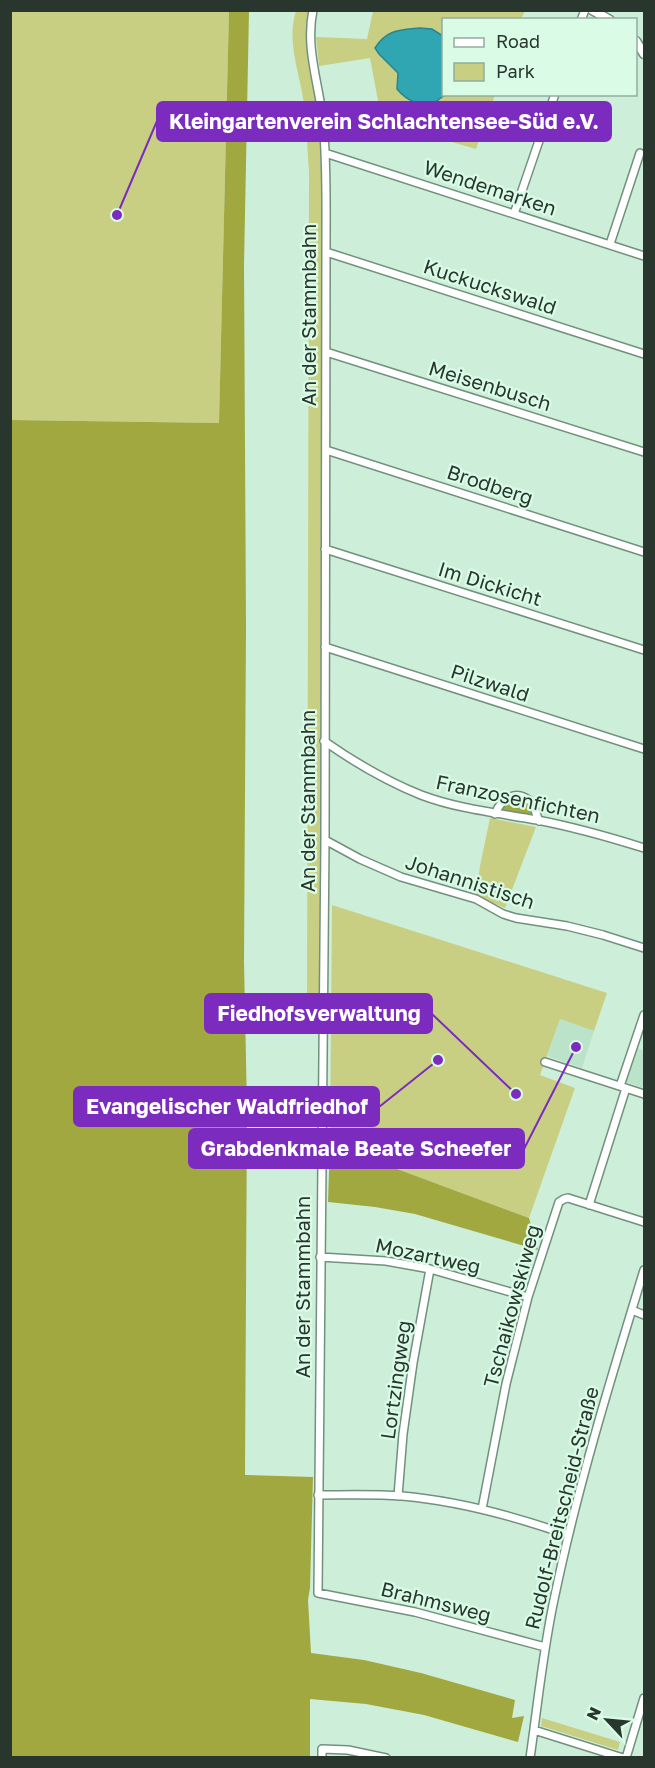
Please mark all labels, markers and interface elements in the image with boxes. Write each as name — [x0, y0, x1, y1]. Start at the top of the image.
legend — [442, 18, 637, 96]
text: Road — [496, 30, 540, 52]
text: Park — [496, 60, 535, 82]
callout: Kleingartenverein Schlachtensee-Süd e.V. — [157, 102, 611, 141]
text: Kleingartenverein Schlachtensee-Süd e.V. — [169, 108, 599, 134]
street label: Wendemarken — [421, 154, 560, 220]
street label: An der Stammbahn — [296, 224, 320, 406]
street label: Kuckuckswald — [421, 253, 560, 319]
street label: Meisenbusch — [426, 355, 554, 415]
street label: Brodberg — [444, 459, 536, 509]
street label: Im Dickicht — [436, 556, 545, 610]
street label: Pilzwald — [448, 658, 533, 706]
street label: An der Stammbahn — [295, 710, 319, 892]
street label: Franzosenfichten — [434, 769, 603, 827]
street label: Johannistisch — [403, 849, 538, 913]
callout: Fiedhofsverwaltung — [205, 994, 432, 1033]
text: Fiedhofsverwaltung — [217, 1000, 421, 1026]
callout: Evangelischer Waldfriedhof — [74, 1087, 379, 1126]
text: Evangelischer Waldfriedhof — [86, 1093, 368, 1119]
callout: Grabdenkmale Beate Scheefer — [189, 1129, 524, 1168]
text: Grabdenkmale Beate Scheefer — [201, 1135, 511, 1161]
street label: An der Stammbahn — [290, 1196, 314, 1378]
street label: Tschaikowskiweg — [478, 1222, 544, 1390]
street label: Mozartweg — [373, 1232, 483, 1278]
street label: Lortzingweg — [375, 1319, 415, 1441]
street label: Rudolf-Breitscheid-Straße — [519, 1384, 603, 1632]
street label: Brahmsweg — [379, 1576, 494, 1626]
north arrow — [577, 1690, 637, 1750]
text: N — [582, 1704, 605, 1723]

